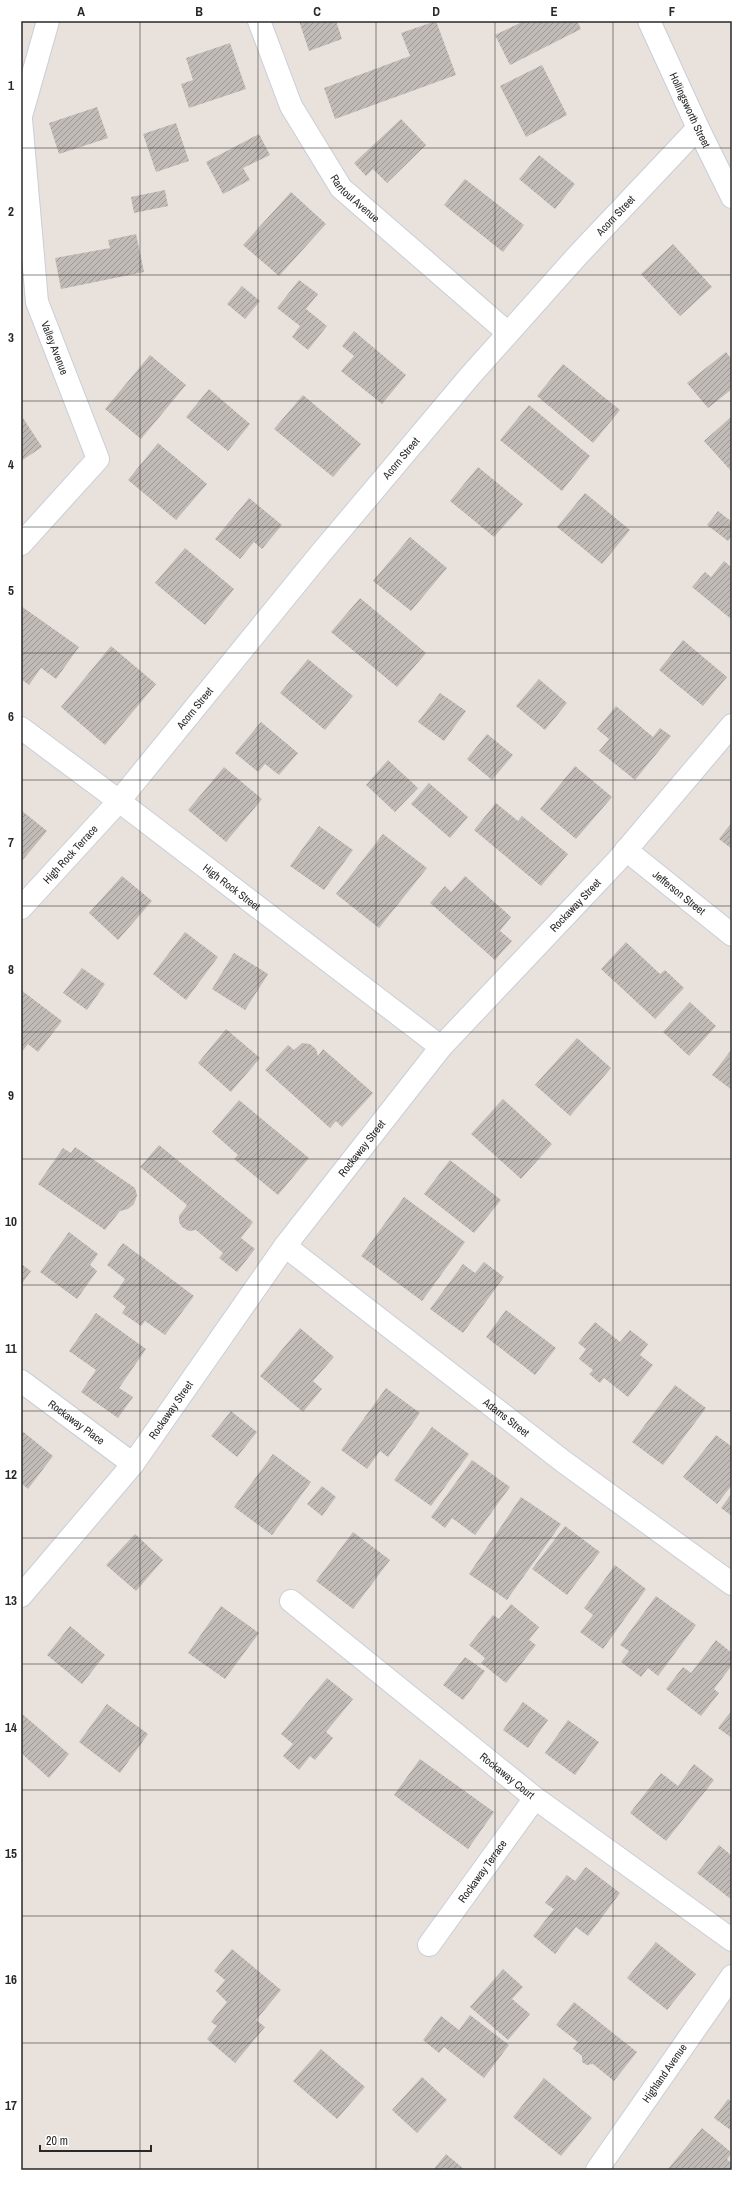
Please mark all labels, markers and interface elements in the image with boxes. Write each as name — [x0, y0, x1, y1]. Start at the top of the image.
text: A — [77, 3, 85, 20]
text: B — [195, 3, 203, 20]
text: C — [313, 3, 321, 20]
text: D — [432, 3, 440, 20]
text: E — [550, 3, 558, 20]
text: F — [669, 3, 676, 20]
street label: Hollingsworth Street — [666, 70, 714, 150]
text: 1 — [8, 77, 14, 94]
street label: Rantoul Avenue — [327, 172, 383, 225]
street label: Acorn Street — [592, 192, 638, 239]
text: 2 — [8, 203, 14, 220]
street label: Valley Avenue — [38, 319, 72, 377]
text: 3 — [8, 329, 14, 346]
street label: Acorn Street — [379, 434, 423, 483]
text: 4 — [8, 456, 14, 473]
text: 5 — [8, 582, 14, 599]
street label: Acorn Street — [173, 684, 216, 733]
text: 6 — [8, 708, 14, 725]
street label: High Rock Terrace — [40, 822, 101, 886]
text: 7 — [8, 834, 14, 851]
street label: High Rock Street — [200, 861, 264, 914]
street label: Jefferson Street — [650, 867, 709, 918]
street label: Rockaway Street — [547, 875, 604, 935]
text: 8 — [8, 961, 14, 978]
text: 9 — [8, 1087, 14, 1104]
street label: Rockaway Street — [335, 1117, 388, 1180]
text: 10 — [5, 1213, 17, 1230]
text: 11 — [5, 1340, 17, 1357]
street label: Rockaway Street — [145, 1378, 196, 1442]
street label: Adams Street — [480, 1394, 533, 1440]
street label: Rockaway Place — [45, 1397, 107, 1448]
text: 12 — [5, 1466, 17, 1483]
text: 13 — [5, 1592, 17, 1609]
text: 14 — [5, 1719, 17, 1736]
street label: Rockaway Court — [477, 1749, 538, 1802]
street label: Rockaway Terrace — [455, 1837, 510, 1905]
text: 15 — [5, 1845, 17, 1862]
text: 16 — [5, 1971, 17, 1988]
street label: Highland Avenue — [639, 2041, 690, 2105]
text: 17 — [5, 2097, 17, 2114]
scale bar — [40, 2127, 151, 2153]
text: 20 m — [46, 2133, 68, 2149]

